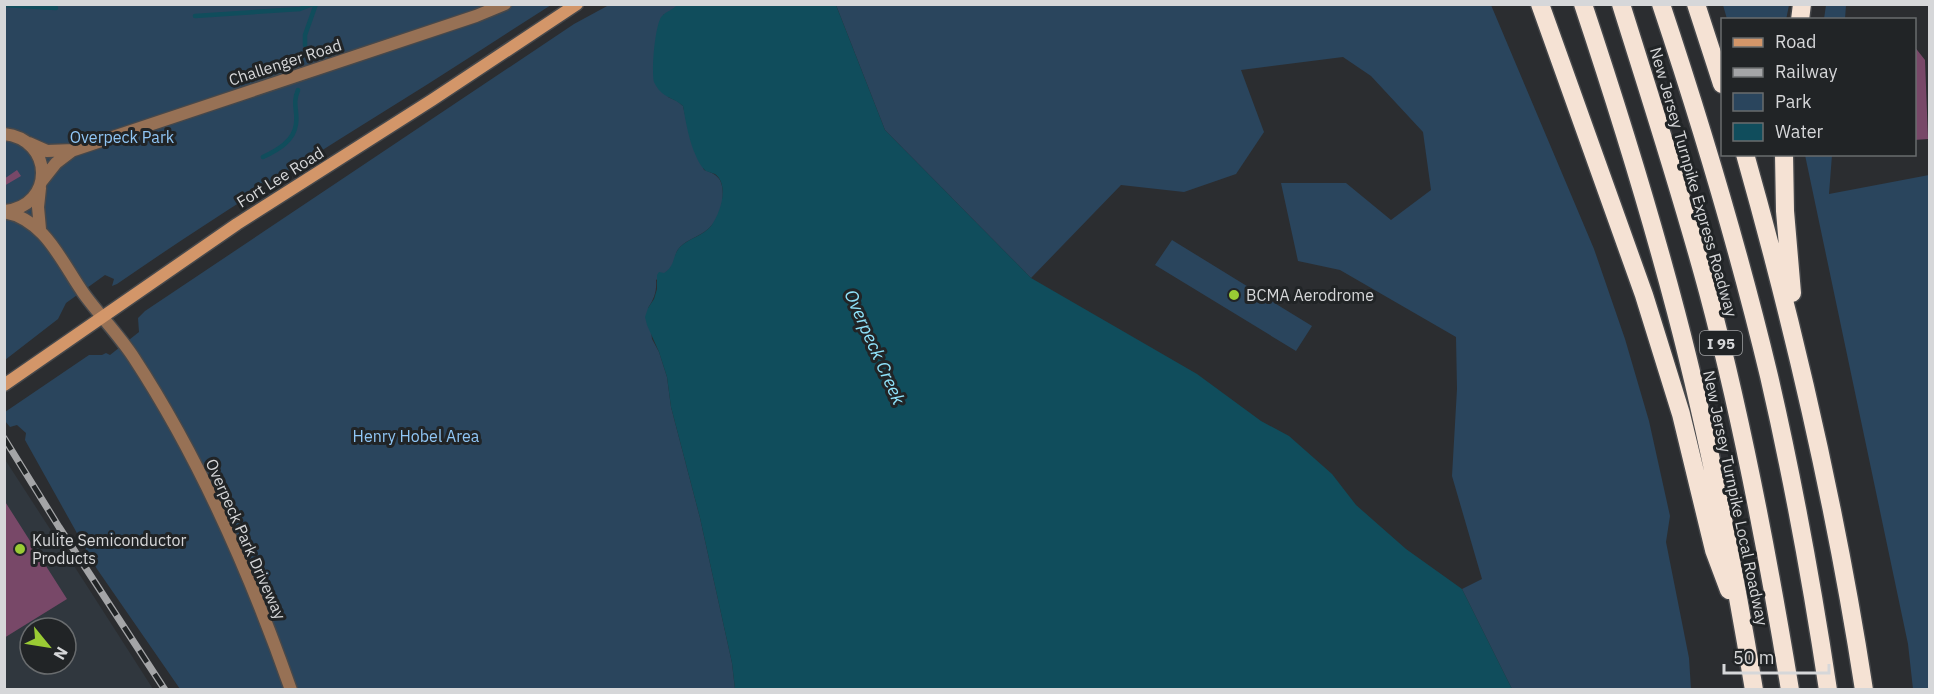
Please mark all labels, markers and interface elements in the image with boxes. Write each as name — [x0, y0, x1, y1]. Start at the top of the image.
legend — [1721, 18, 1916, 156]
text: Road — [1775, 30, 1816, 53]
street label: Challenger Road — [226, 34, 344, 90]
street label: New Jersey Turnpike Express Roadway — [1646, 45, 1742, 319]
text: Railway — [1775, 60, 1837, 83]
text: Park — [1775, 90, 1812, 113]
text: Water — [1775, 120, 1824, 143]
park label: Overpeck Park — [70, 127, 175, 147]
street label: Fort Lee Road — [233, 142, 327, 212]
place label: BCMA Aerodrome — [1246, 285, 1374, 305]
water label: Overpeck Creek — [839, 286, 911, 409]
marker: BCMA Aerodrome — [1227, 288, 1241, 302]
road number: I 95 — [1700, 331, 1742, 355]
street label: New Jersey Turnpike Local Roadway — [1699, 369, 1773, 627]
park label: Henry Hobel Area — [353, 426, 480, 446]
street label: Overpeck Park Driveway — [202, 456, 290, 622]
place label: Kulite Semiconductor Products — [32, 530, 187, 568]
marker: Kulite Semiconductor Products — [13, 542, 27, 556]
north arrow — [18, 616, 78, 676]
scale bar — [1724, 637, 1829, 675]
text: N — [49, 643, 73, 664]
text: 50 m — [1733, 646, 1775, 669]

